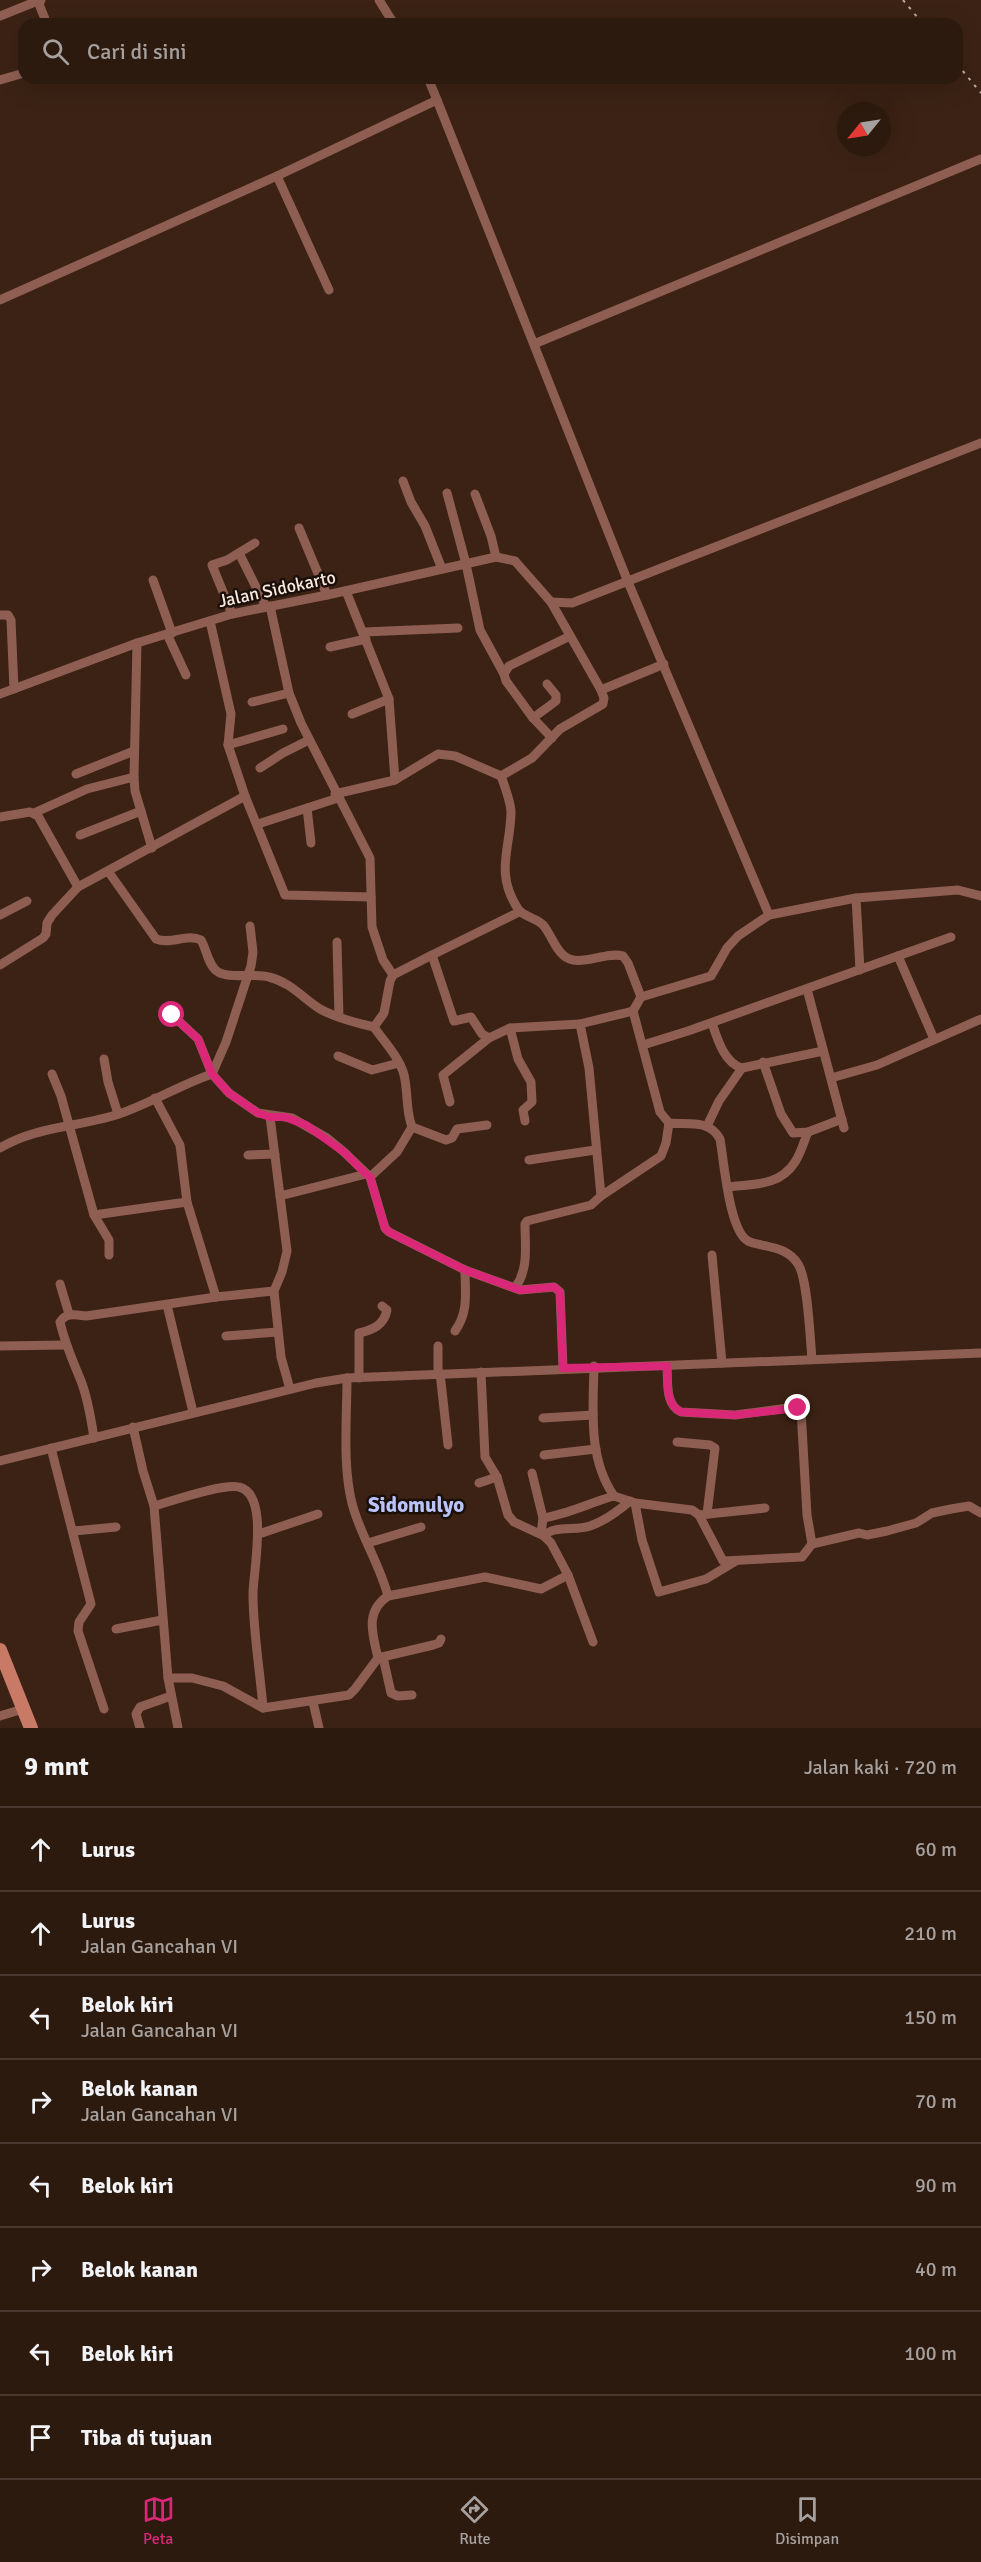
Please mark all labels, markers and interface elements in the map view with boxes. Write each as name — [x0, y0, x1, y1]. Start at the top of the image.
search box — [18, 18, 963, 84]
icon: search — [39, 35, 72, 68]
text: Cari di sini — [87, 38, 187, 65]
north arrow — [837, 102, 891, 156]
street label: Jalan Sidokarto — [216, 566, 338, 612]
route start — [158, 1001, 184, 1027]
route end — [784, 1394, 810, 1420]
district label: Sidomulyo — [368, 1492, 464, 1518]
text: 9 mnt — [24, 1751, 89, 1783]
text: Jalan kaki · 720 m — [804, 1755, 957, 1780]
icon: ahead — [24, 1833, 57, 1866]
text: Lurus — [81, 1836, 135, 1863]
text: 60 m — [915, 1837, 957, 1862]
text: Lurus — [81, 1907, 135, 1934]
icon: ahead — [24, 1917, 57, 1950]
text: 210 m — [904, 1921, 957, 1946]
text: Jalan Gancahan VI — [81, 1934, 238, 1959]
text: Belok kiri — [81, 1991, 174, 2018]
icon: left — [24, 2001, 57, 2034]
text: 150 m — [904, 2005, 957, 2030]
text: Jalan Gancahan VI — [81, 2018, 238, 2043]
text: Belok kanan — [81, 2075, 198, 2102]
icon: right — [24, 2085, 57, 2118]
text: 70 m — [915, 2089, 957, 2114]
text: Jalan Gancahan VI — [81, 2102, 238, 2127]
icon: left — [24, 2169, 57, 2202]
text: Belok kiri — [81, 2172, 174, 2199]
text: 90 m — [915, 2173, 957, 2198]
icon: right — [24, 2253, 57, 2286]
text: Belok kanan — [81, 2256, 198, 2283]
text: 40 m — [915, 2257, 957, 2282]
icon: left — [24, 2337, 57, 2370]
text: Belok kiri — [81, 2340, 174, 2367]
text: 100 m — [904, 2341, 957, 2366]
icon: arrive — [24, 2421, 57, 2454]
text: Tiba di tujuan — [81, 2424, 212, 2451]
tab: Peta — [142, 2493, 175, 2549]
tab: Rute — [458, 2493, 491, 2549]
tab: Disimpan — [775, 2493, 839, 2549]

